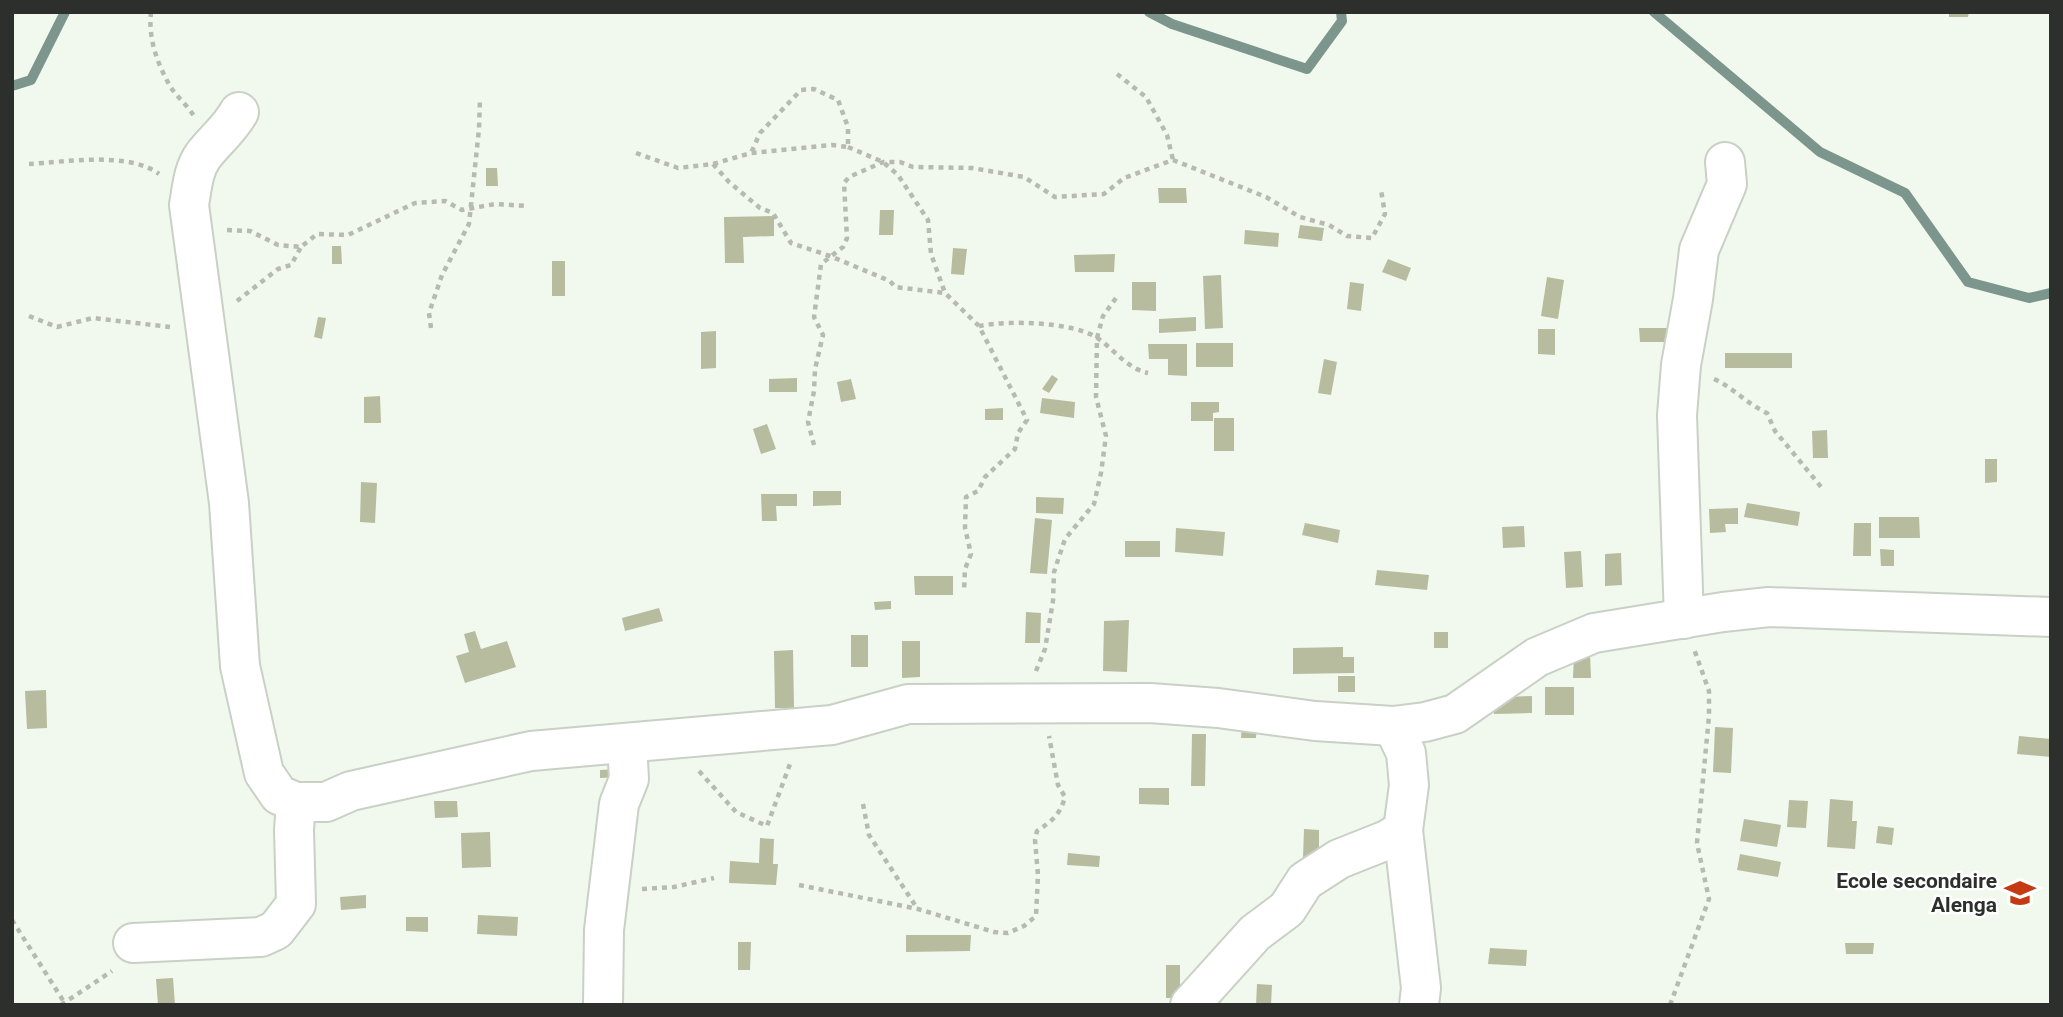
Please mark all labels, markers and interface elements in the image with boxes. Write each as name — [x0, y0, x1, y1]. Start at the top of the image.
place label: Ecole secondaire Alenga — [1836, 869, 1997, 917]
school or university icon: Ecole secondaire Alenga — [2003, 876, 2037, 910]

